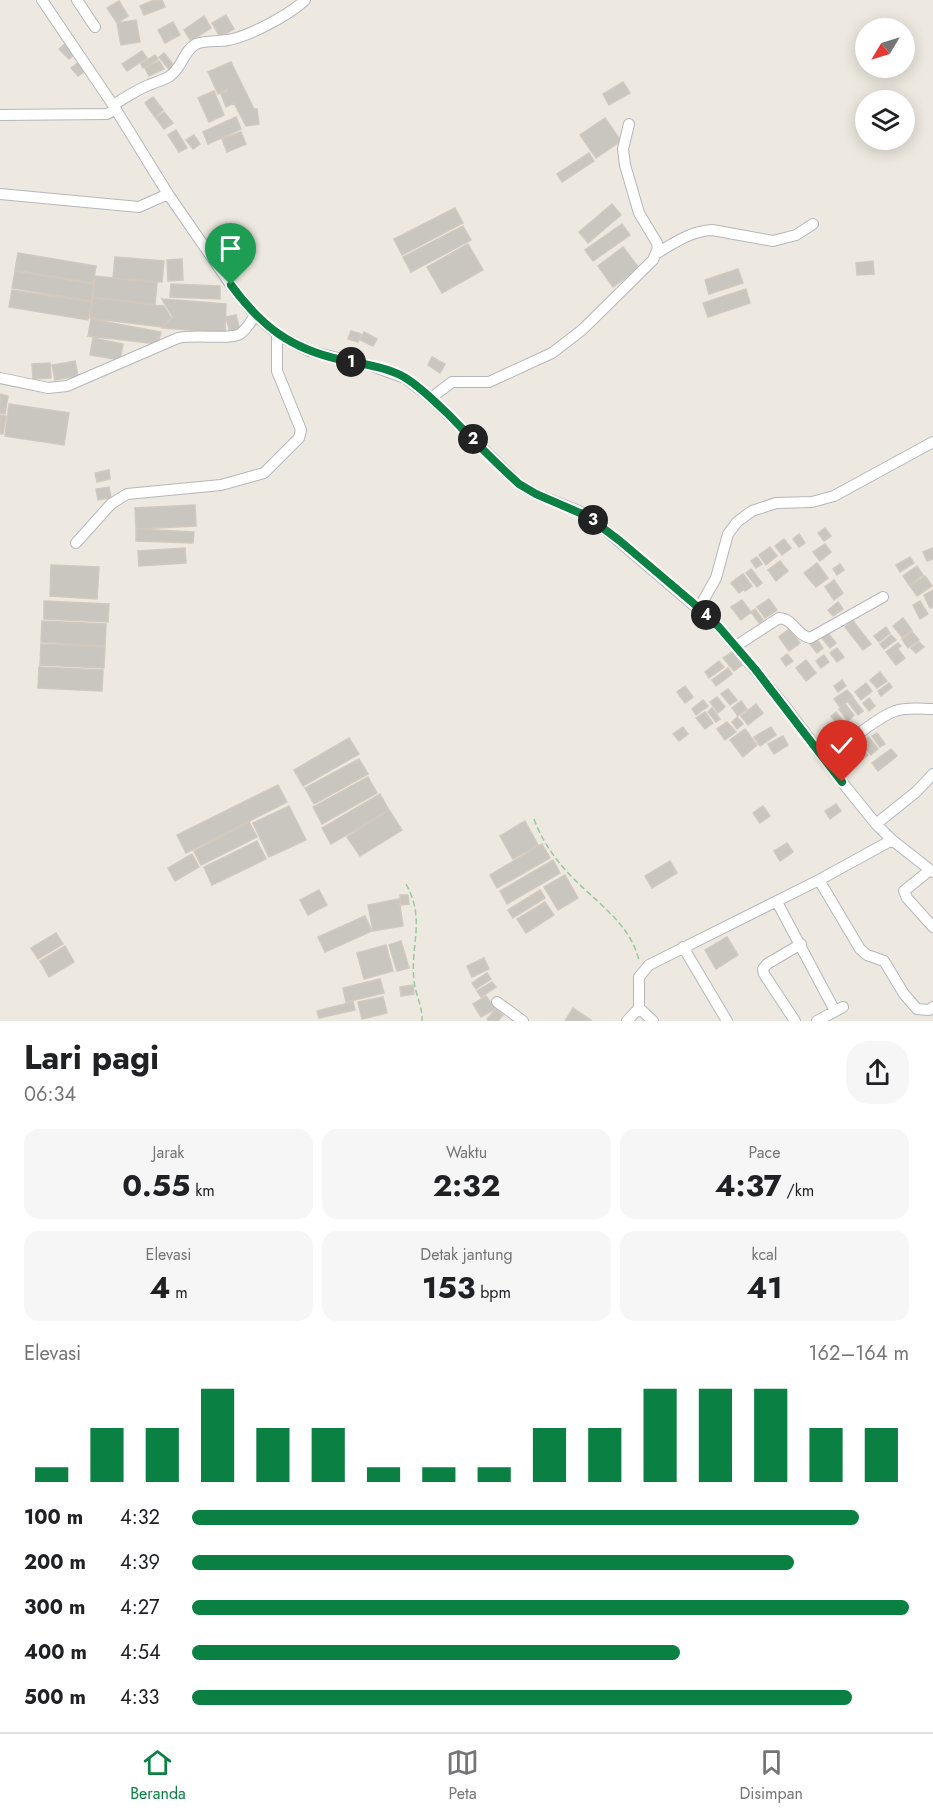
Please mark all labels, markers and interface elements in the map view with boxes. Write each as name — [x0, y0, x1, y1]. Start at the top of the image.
north arrow — [855, 18, 915, 78]
map controls — [855, 18, 915, 150]
button: layers — [855, 90, 915, 150]
pin — [205, 223, 256, 285]
icon: arrive — [214, 232, 247, 265]
pin: 1 — [336, 347, 366, 377]
text: 1 — [347, 350, 355, 373]
pin: 2 — [458, 424, 488, 454]
text: 2 — [468, 427, 478, 450]
pin: 3 — [578, 505, 608, 535]
text: 3 — [588, 508, 598, 531]
pin: 4 — [691, 600, 721, 630]
text: 4 — [700, 603, 712, 626]
pin — [816, 720, 867, 782]
icon: check — [825, 729, 858, 762]
text: Lari pagi — [24, 1034, 159, 1081]
button: share — [846, 1041, 909, 1104]
text: 06:34 — [24, 1080, 76, 1109]
text: Jarak — [153, 1141, 184, 1164]
text: Waktu — [446, 1141, 487, 1164]
text: Pace — [749, 1141, 780, 1164]
text: 0.55 — [122, 1164, 190, 1207]
text: 2:32 — [433, 1164, 500, 1207]
text: 4:37 — [715, 1164, 782, 1207]
text: km — [190, 1179, 215, 1202]
text: /km — [782, 1179, 814, 1202]
text: Elevasi — [146, 1243, 191, 1266]
text: Detak jantung — [420, 1243, 513, 1266]
text: kcal — [752, 1243, 777, 1266]
text: 4 — [149, 1266, 170, 1309]
text: 153 — [422, 1266, 475, 1309]
text: 41 — [746, 1266, 783, 1309]
text: m — [170, 1281, 188, 1304]
text: bpm — [475, 1281, 511, 1304]
text: Elevasi — [24, 1339, 81, 1368]
text: 162–164 m — [809, 1339, 909, 1368]
text: 100 m — [24, 1503, 83, 1532]
text: 4:32 — [120, 1503, 160, 1532]
text: 200 m — [24, 1548, 86, 1577]
text: 4:39 — [120, 1548, 160, 1577]
text: 300 m — [24, 1593, 85, 1622]
text: 4:27 — [120, 1593, 160, 1622]
text: 400 m — [24, 1638, 87, 1667]
text: 4:54 — [120, 1638, 161, 1667]
text: 500 m — [24, 1683, 86, 1712]
text: 4:33 — [120, 1683, 160, 1712]
tab: Beranda — [130, 1746, 186, 1805]
tab: Peta — [446, 1746, 479, 1805]
tab: Disimpan — [739, 1746, 803, 1805]

